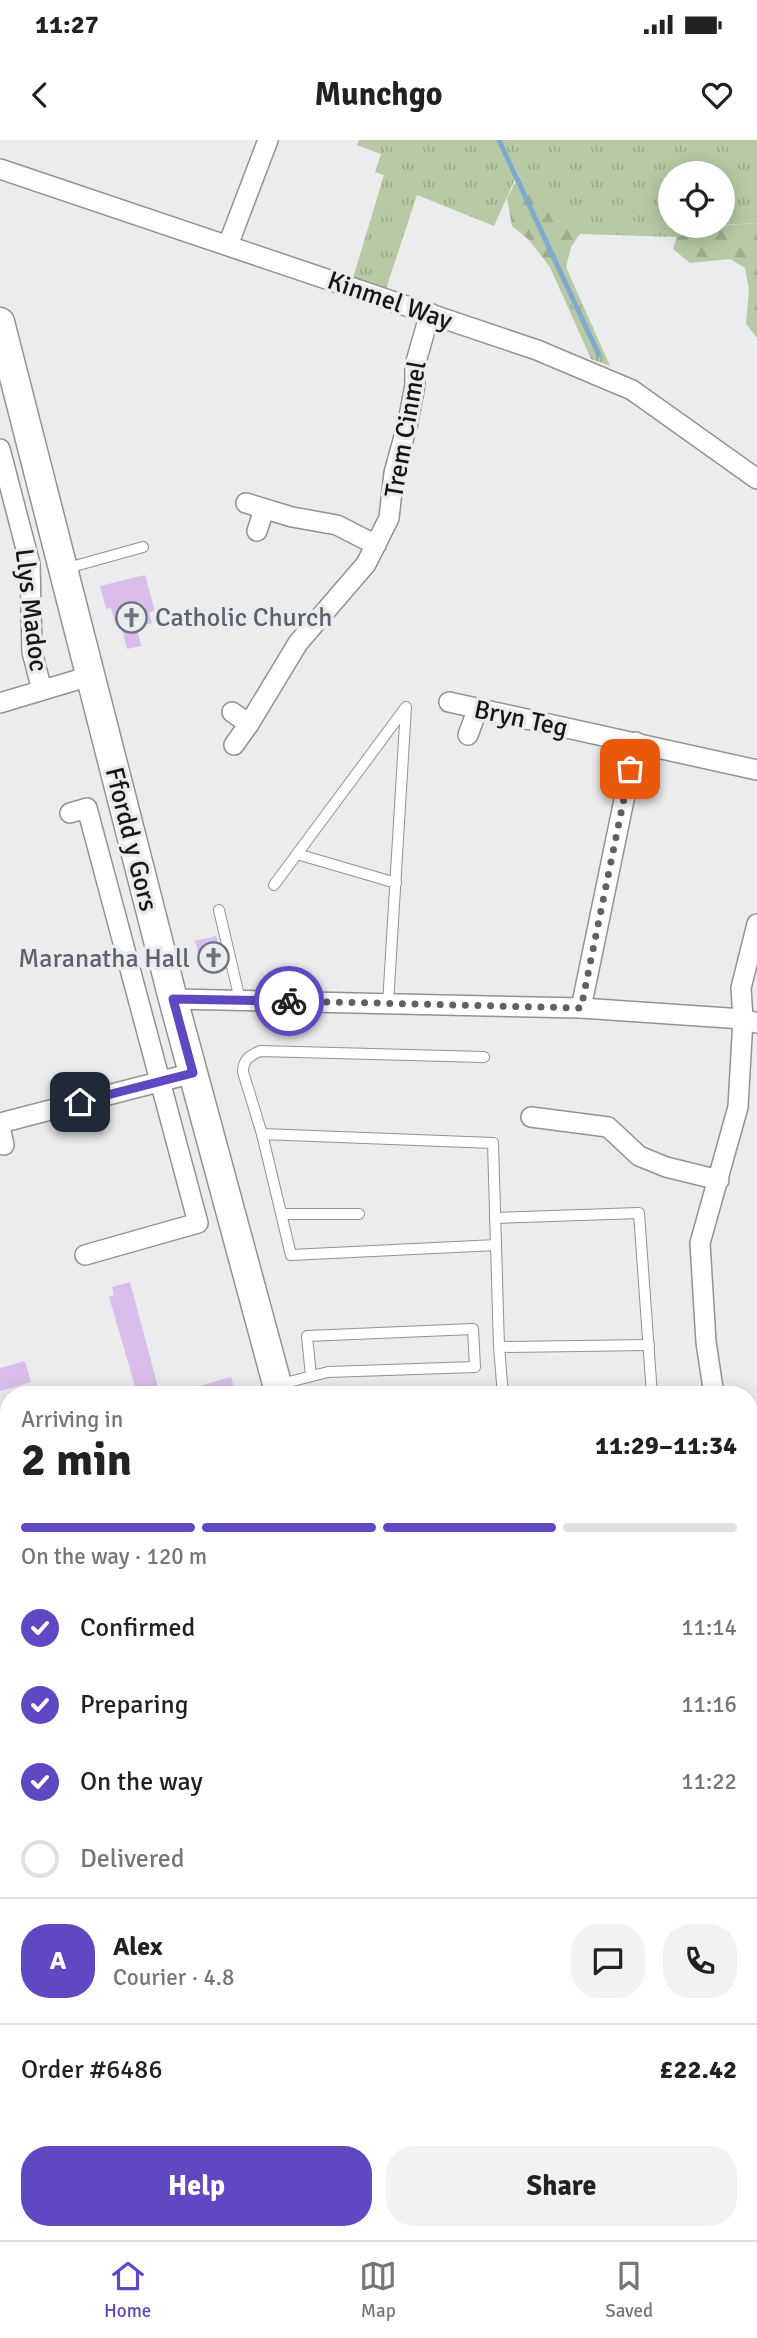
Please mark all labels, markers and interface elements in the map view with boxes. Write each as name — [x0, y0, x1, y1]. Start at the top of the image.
text: 11:27 — [35, 9, 99, 41]
text: Munchgo — [314, 75, 443, 114]
icon: back — [21, 76, 59, 114]
icon: heart — [698, 76, 736, 114]
map controls — [658, 161, 735, 238]
button: locate — [658, 161, 735, 238]
street label: Kinmel Way — [323, 265, 456, 337]
street label: Trem Cinmel — [378, 358, 434, 500]
street label: Llys Madoc — [8, 547, 54, 673]
church icon: Catholic Church — [115, 600, 149, 634]
place label: Catholic Church — [155, 602, 332, 634]
street label: Bryn Teg — [471, 693, 571, 745]
pin — [600, 739, 660, 799]
icon: bag — [611, 750, 649, 788]
street label: Ffordd y Gors — [98, 764, 164, 915]
church icon: Maranatha Hall — [196, 941, 230, 975]
place label: Maranatha Hall — [18, 943, 190, 975]
courier — [254, 966, 324, 1036]
icon: bike — [270, 982, 308, 1020]
pin — [50, 1072, 110, 1132]
icon: home — [61, 1083, 99, 1121]
text: Arriving in — [21, 1405, 123, 1434]
text: 11:29–11:34 — [595, 1430, 737, 1462]
text: 2 min — [21, 1432, 132, 1488]
text: On the way · 120 m — [21, 1542, 207, 1571]
icon: check — [21, 1609, 59, 1647]
text: Confirmed — [80, 1612, 195, 1644]
text: 11:14 — [681, 1613, 737, 1642]
icon: check — [21, 1686, 59, 1724]
text: Preparing — [80, 1689, 188, 1721]
text: 11:16 — [681, 1690, 737, 1719]
icon: check — [21, 1763, 59, 1801]
text: On the way — [80, 1766, 203, 1798]
text: 11:22 — [681, 1767, 737, 1796]
text: Delivered — [80, 1843, 185, 1875]
button: chat — [571, 1924, 645, 1998]
button: phone — [663, 1924, 737, 1998]
text: Alex — [113, 1931, 163, 1963]
text: A — [50, 1945, 66, 1977]
text: Courier · 4.8 — [113, 1963, 234, 1992]
text: Order #6486 — [21, 2054, 162, 2086]
text: £22.42 — [659, 2054, 737, 2086]
button: Help — [21, 2146, 372, 2226]
button: Share — [386, 2146, 737, 2226]
tab: Home — [104, 2257, 151, 2323]
tab: Map — [359, 2257, 397, 2323]
tab: Saved — [605, 2257, 653, 2323]

